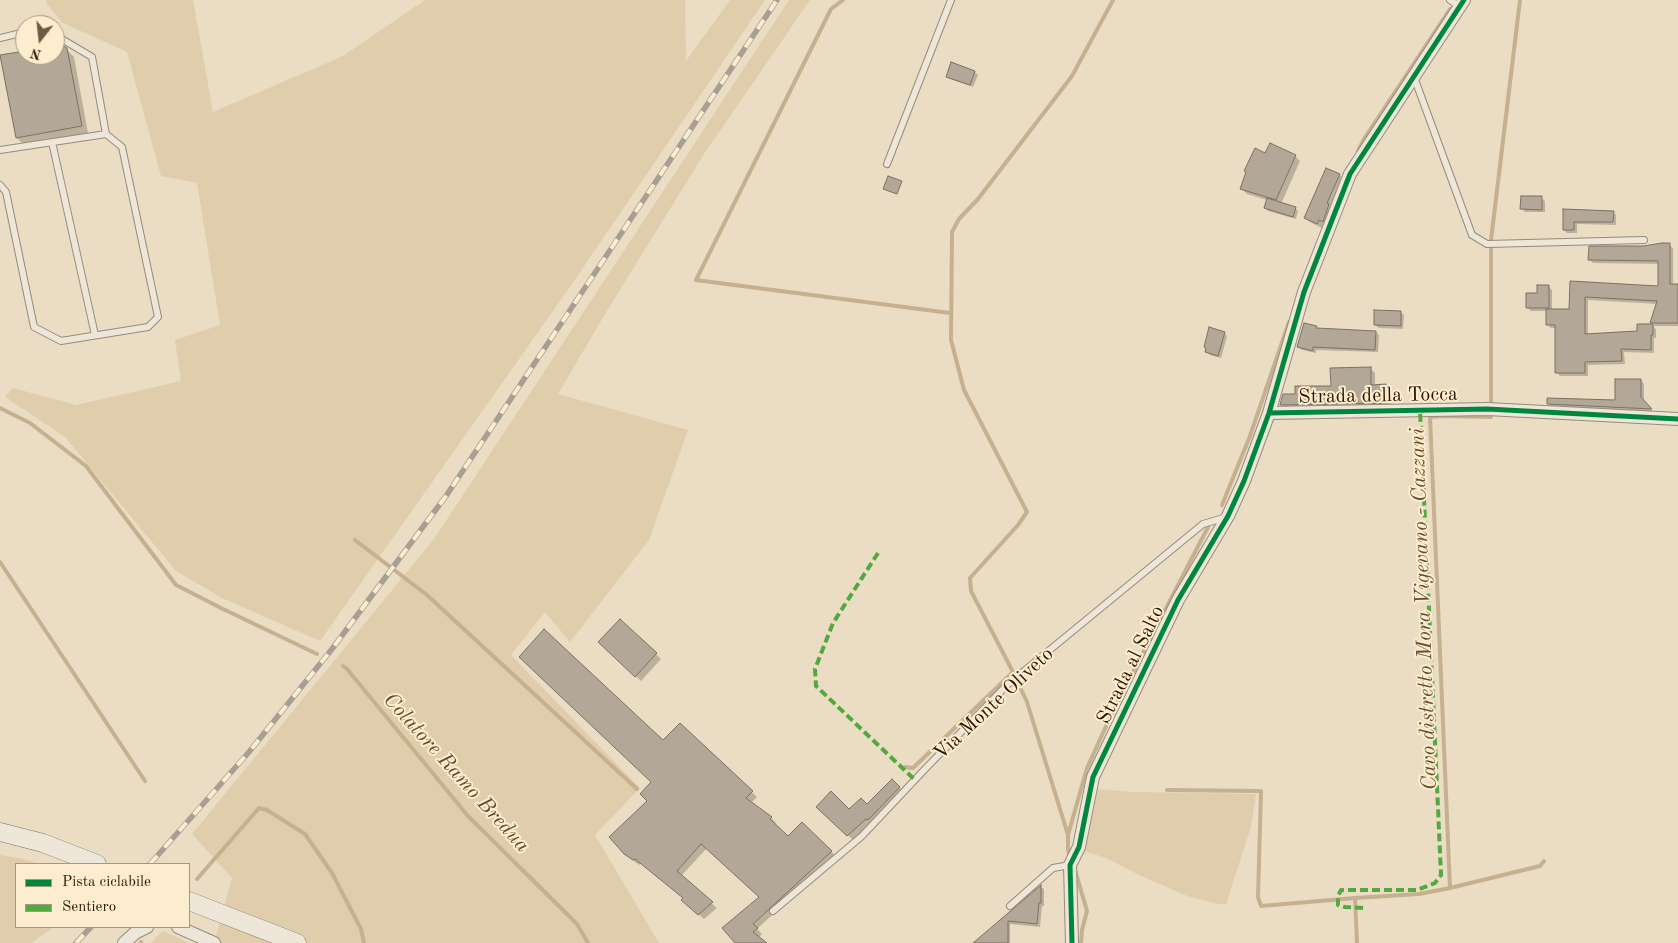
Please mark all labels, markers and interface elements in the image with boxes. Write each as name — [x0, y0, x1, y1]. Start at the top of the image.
north arrow — [15, 15, 65, 65]
text: N — [29, 45, 43, 62]
street label: Strada della Tocca — [1298, 383, 1458, 409]
water label: Cavo distretto Mora Vigevano - Cazzani — [1405, 427, 1443, 791]
street label: Strada al Salto — [1092, 602, 1170, 728]
street label: Via Monte Oliveto — [929, 642, 1059, 766]
water label: Colatore Ramo Bredua — [378, 688, 534, 858]
legend — [15, 863, 190, 928]
text: Pista ciclabile — [62, 875, 151, 890]
text: Sentiero — [62, 900, 116, 915]

